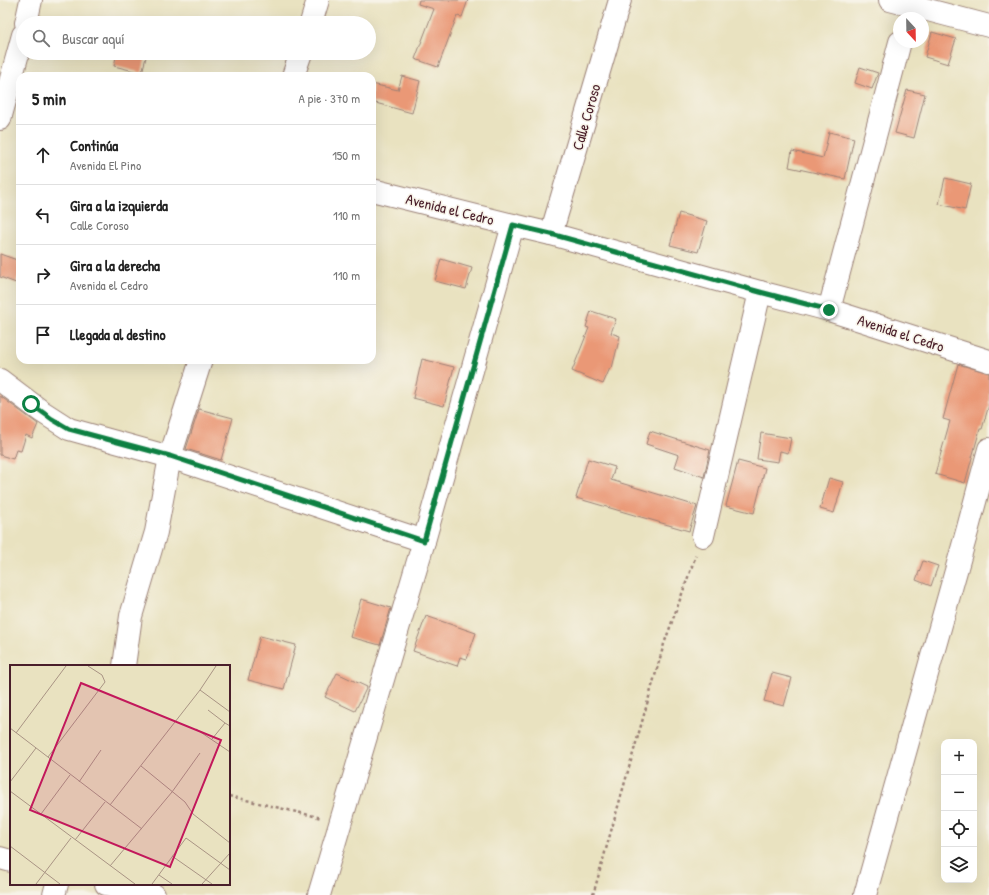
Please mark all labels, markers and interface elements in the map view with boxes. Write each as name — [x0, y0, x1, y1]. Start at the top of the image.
north arrow — [893, 12, 929, 48]
search box — [16, 16, 376, 60]
icon: search — [30, 27, 52, 49]
text: Buscar aquí — [62, 28, 125, 49]
street label: Calle Coroso — [567, 81, 605, 153]
text: 5 min — [32, 87, 66, 110]
text: A pie · 370 m — [299, 89, 360, 107]
text: Continúa — [70, 135, 118, 156]
icon: ahead — [32, 144, 54, 166]
text: 150 m — [332, 146, 360, 164]
text: Avenida El Pino — [70, 156, 141, 174]
street label: Avenida el Cedro — [404, 188, 496, 230]
text: Gira a la izquierda — [70, 195, 168, 216]
icon: left — [32, 204, 54, 226]
text: 110 m — [333, 206, 360, 224]
text: Calle Coroso — [70, 216, 129, 234]
text: Gira a la derecha — [70, 255, 160, 276]
icon: right — [32, 264, 54, 286]
text: 110 m — [333, 266, 360, 284]
text: Avenida el Cedro — [70, 276, 148, 294]
route end — [820, 301, 838, 319]
street label: Avenida el Cedro — [855, 309, 947, 357]
icon: arrive — [32, 324, 54, 346]
text: Llegada al destino — [70, 324, 166, 345]
route start — [22, 395, 40, 413]
inset map — [10, 665, 230, 885]
map controls — [941, 739, 977, 883]
button: + — [941, 739, 977, 775]
button: − — [941, 775, 977, 811]
button: locate — [941, 811, 977, 847]
button: layers — [941, 847, 977, 883]

